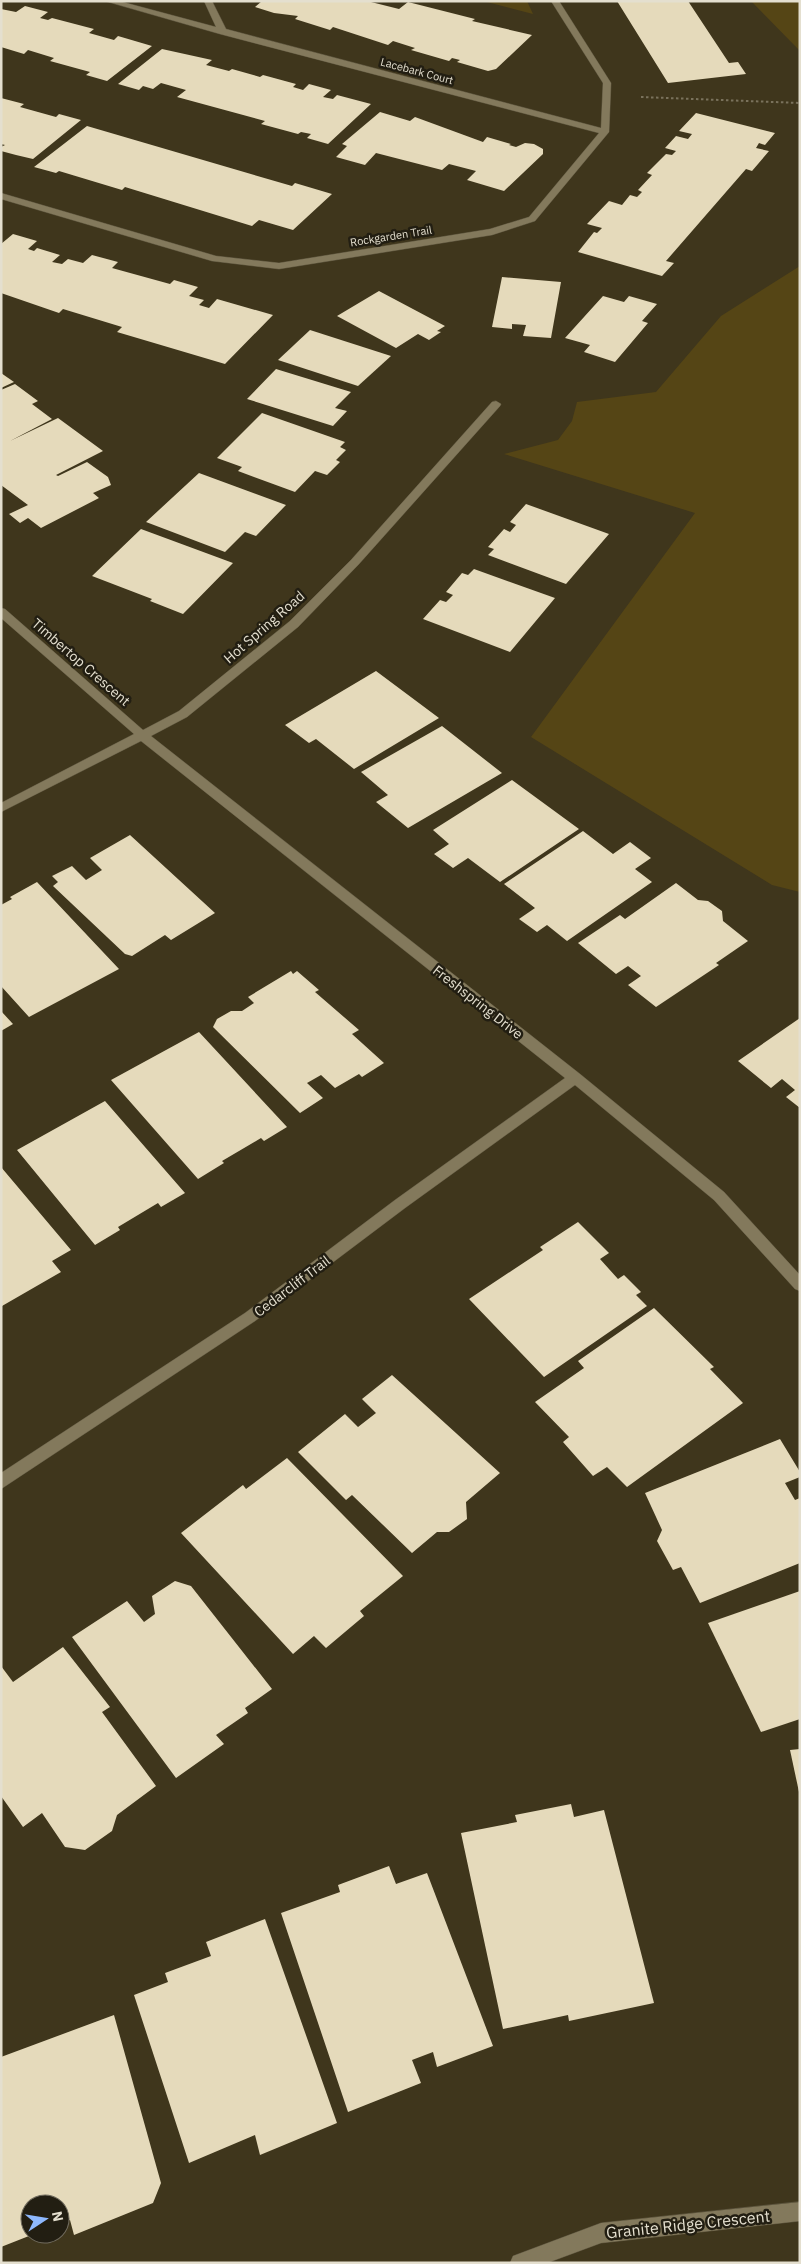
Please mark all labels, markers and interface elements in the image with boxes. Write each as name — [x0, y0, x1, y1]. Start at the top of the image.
street label: Lacebark Court — [379, 55, 455, 87]
street label: Rockgarden Trail — [349, 223, 433, 249]
street label: Hot Spring Road — [220, 587, 308, 667]
street label: Timbertop Crescent — [28, 614, 134, 710]
street label: Freshspring Drive — [429, 961, 527, 1043]
street label: Cedarcliff Trail — [250, 1251, 334, 1321]
north arrow — [20, 2194, 70, 2244]
street label: Granite Ridge Crescent — [605, 2205, 771, 2243]
text: N — [48, 2209, 68, 2223]

